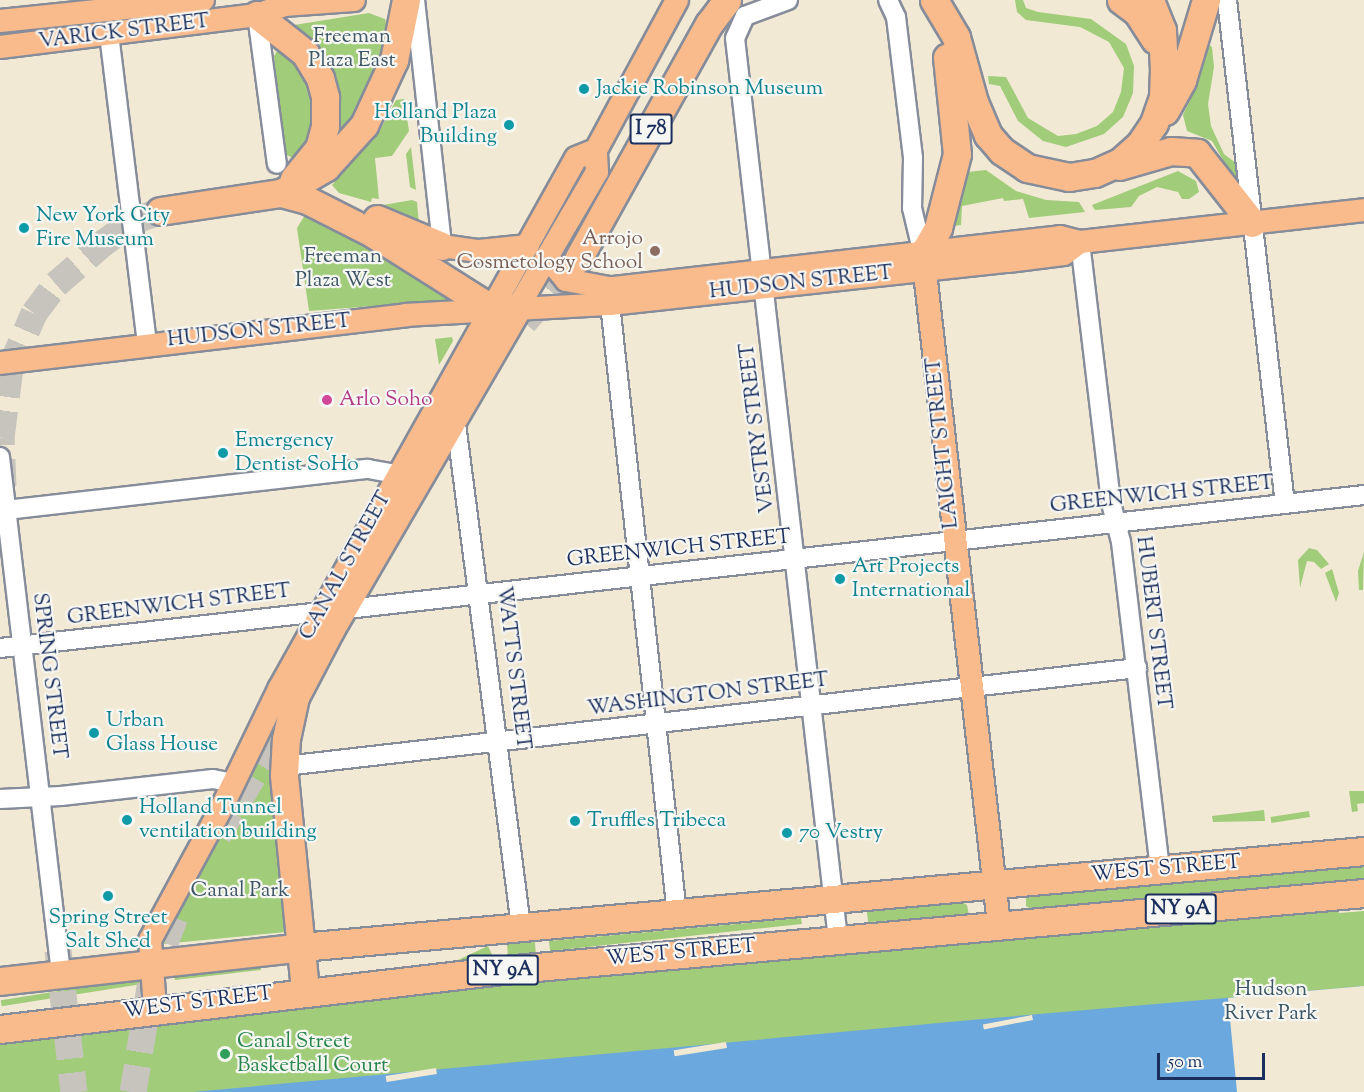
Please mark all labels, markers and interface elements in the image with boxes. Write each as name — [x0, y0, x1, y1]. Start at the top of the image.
street label: VARICK STREET — [37, 9, 211, 55]
park label: Freeman Plaza East — [308, 24, 396, 74]
place label: Jackie Robinson Museum — [596, 76, 823, 102]
marker: Jackie Robinson Museum — [577, 82, 591, 96]
place label: Holland Plaza Building — [374, 100, 497, 150]
road number: I 78 — [628, 112, 674, 146]
marker: Holland Plaza Building — [502, 118, 516, 132]
place label: New York City Fire Museum — [36, 203, 170, 253]
marker: New York City Fire Museum — [17, 221, 31, 235]
place label: Arrojo Cosmetology School — [456, 226, 643, 276]
park label: Freeman Plaza West — [295, 244, 391, 294]
marker: Arrojo Cosmetology School — [648, 244, 662, 258]
street label: HUDSON STREET — [708, 261, 894, 305]
street label: HUDSON STREET — [166, 309, 352, 353]
street label: VESTRY STREET — [735, 342, 781, 514]
street label: LAIGHT STREET — [921, 356, 965, 530]
place label: Arlo Soho — [339, 387, 433, 413]
marker: Arlo Soho — [320, 393, 334, 407]
place label: Emergency Dentist SoHo — [235, 428, 359, 478]
marker: Emergency Dentist SoHo — [216, 446, 230, 460]
street label: GREENWICH STREET — [1049, 471, 1275, 519]
street label: CANAL STREET — [295, 487, 397, 645]
street label: GREENWICH STREET — [566, 525, 792, 573]
street label: HUBERT STREET — [1130, 535, 1176, 711]
place label: Art Projects International — [852, 554, 970, 604]
marker: Art Projects International — [833, 572, 847, 586]
street label: GREENWICH STREET — [66, 579, 292, 631]
street label: WATTS STREET — [490, 585, 536, 751]
street label: SPRING STREET — [26, 591, 72, 761]
street label: WASHINGTON STREET — [586, 668, 830, 722]
place label: Urban Glass House — [106, 708, 218, 758]
marker: Urban Glass House — [87, 726, 101, 740]
place label: Holland Tunnel ventilation building — [139, 795, 317, 845]
place label: Truffles Tribeca — [587, 808, 726, 834]
marker: Holland Tunnel ventilation building — [120, 813, 134, 827]
marker: Truffles Tribeca — [568, 814, 582, 828]
place label: 70 Vestry — [799, 820, 883, 846]
marker: 70 Vestry — [780, 826, 794, 840]
street label: WEST STREET — [1090, 850, 1242, 888]
park label: Canal Park — [191, 878, 289, 904]
marker: Spring Street Salt Shed — [101, 889, 115, 903]
road number: NY 9A — [1144, 892, 1218, 926]
place label: Spring Street Salt Shed — [48, 905, 168, 955]
street label: WEST STREET — [605, 934, 757, 972]
road number: NY 9A — [466, 953, 540, 987]
park label: Hudson River Park — [1224, 977, 1318, 1027]
street label: WEST STREET — [122, 981, 274, 1025]
place label: Canal Street Basketball Court — [237, 1029, 388, 1079]
scale bar — [1160, 1041, 1268, 1079]
marker: Canal Street Basketball Court — [218, 1047, 232, 1061]
text: 50 m — [1168, 1050, 1202, 1076]

